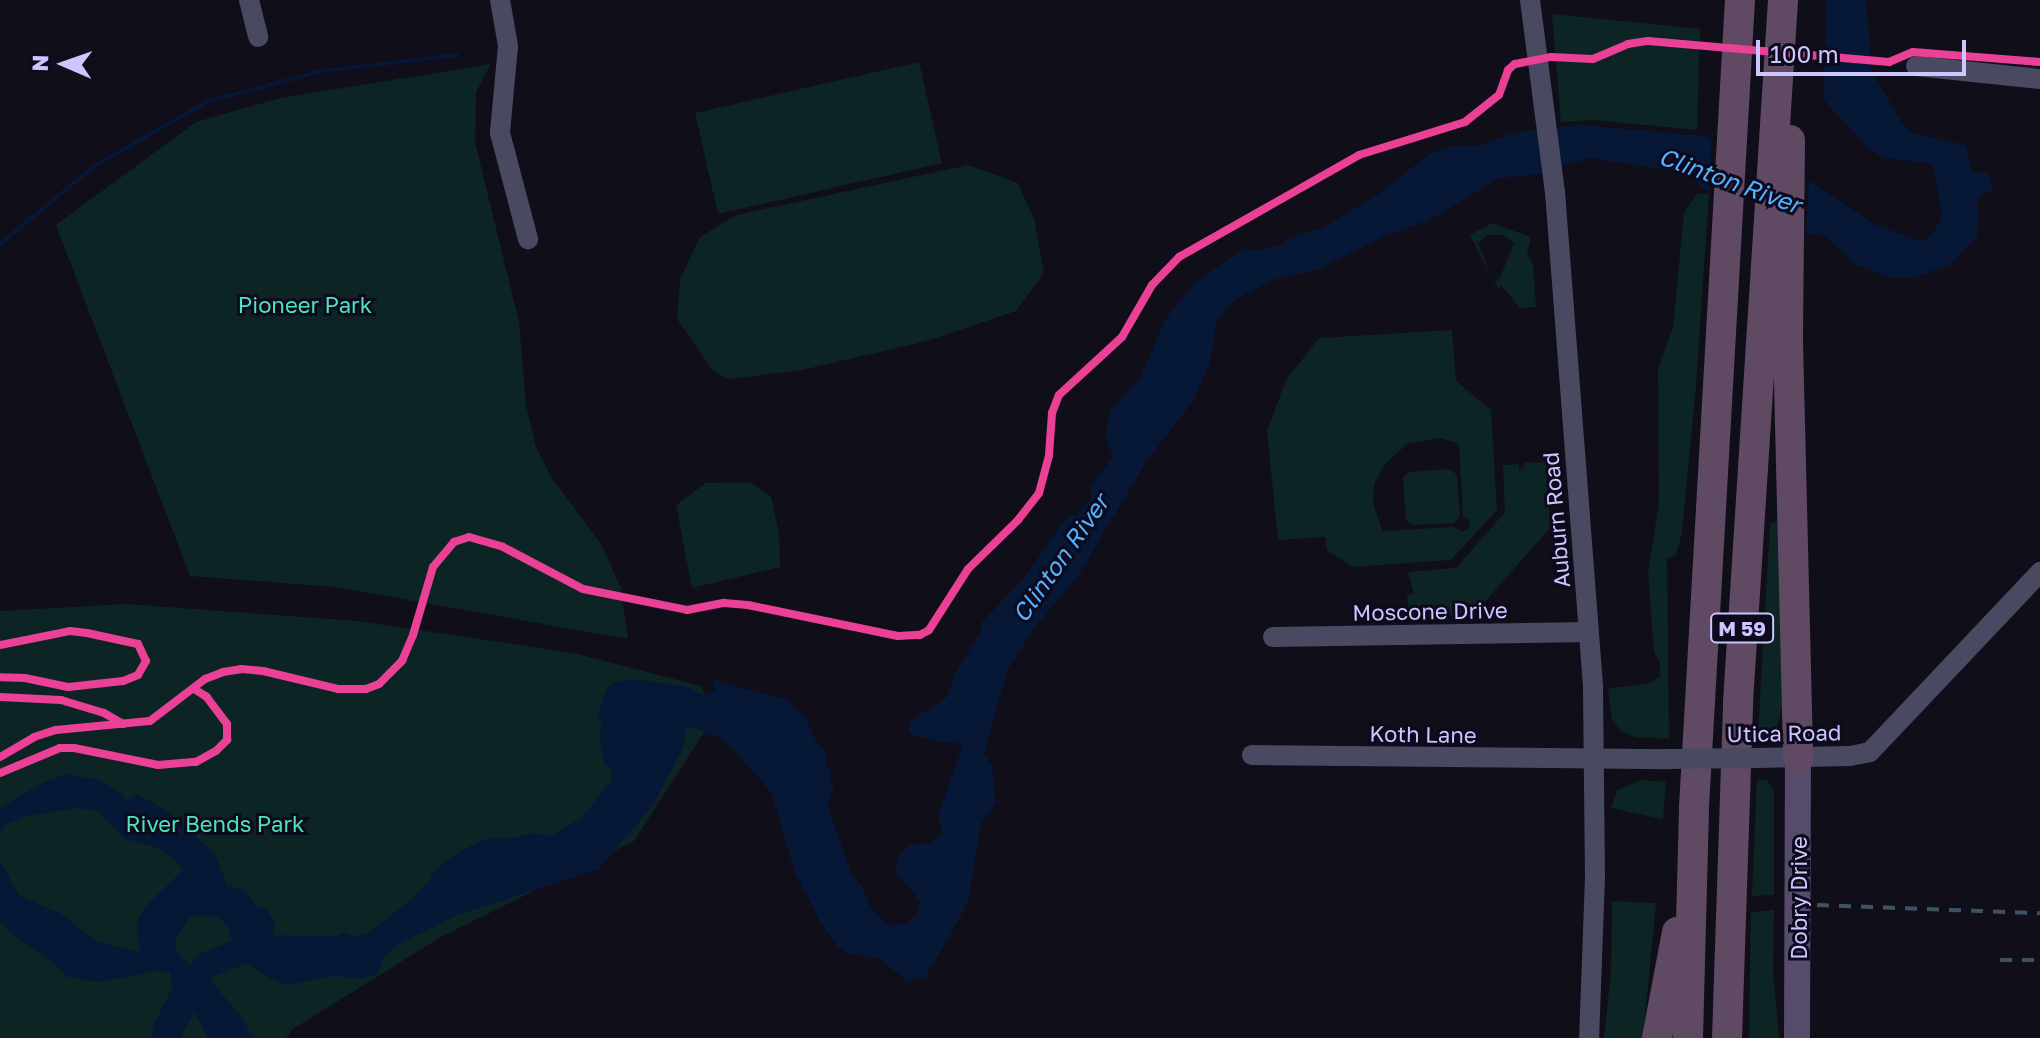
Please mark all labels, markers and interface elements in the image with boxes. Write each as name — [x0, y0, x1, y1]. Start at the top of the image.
north arrow — [24, 24, 104, 104]
scale bar — [1760, 24, 1970, 74]
text: 100 m — [1770, 39, 1839, 68]
text: N — [26, 54, 53, 72]
water label: Clinton River — [1655, 141, 1805, 219]
park label: Pioneer Park — [238, 292, 372, 318]
street label: Auburn Road — [1537, 451, 1575, 589]
water label: Clinton River — [1006, 489, 1114, 627]
street label: Moscone Drive — [1352, 596, 1508, 626]
road number: M 59 — [1710, 612, 1774, 644]
street label: Utica Road — [1726, 719, 1842, 747]
street label: Koth Lane — [1369, 720, 1477, 748]
park label: River Bends Park — [126, 811, 304, 837]
street label: Dobry Drive — [1786, 836, 1812, 960]

